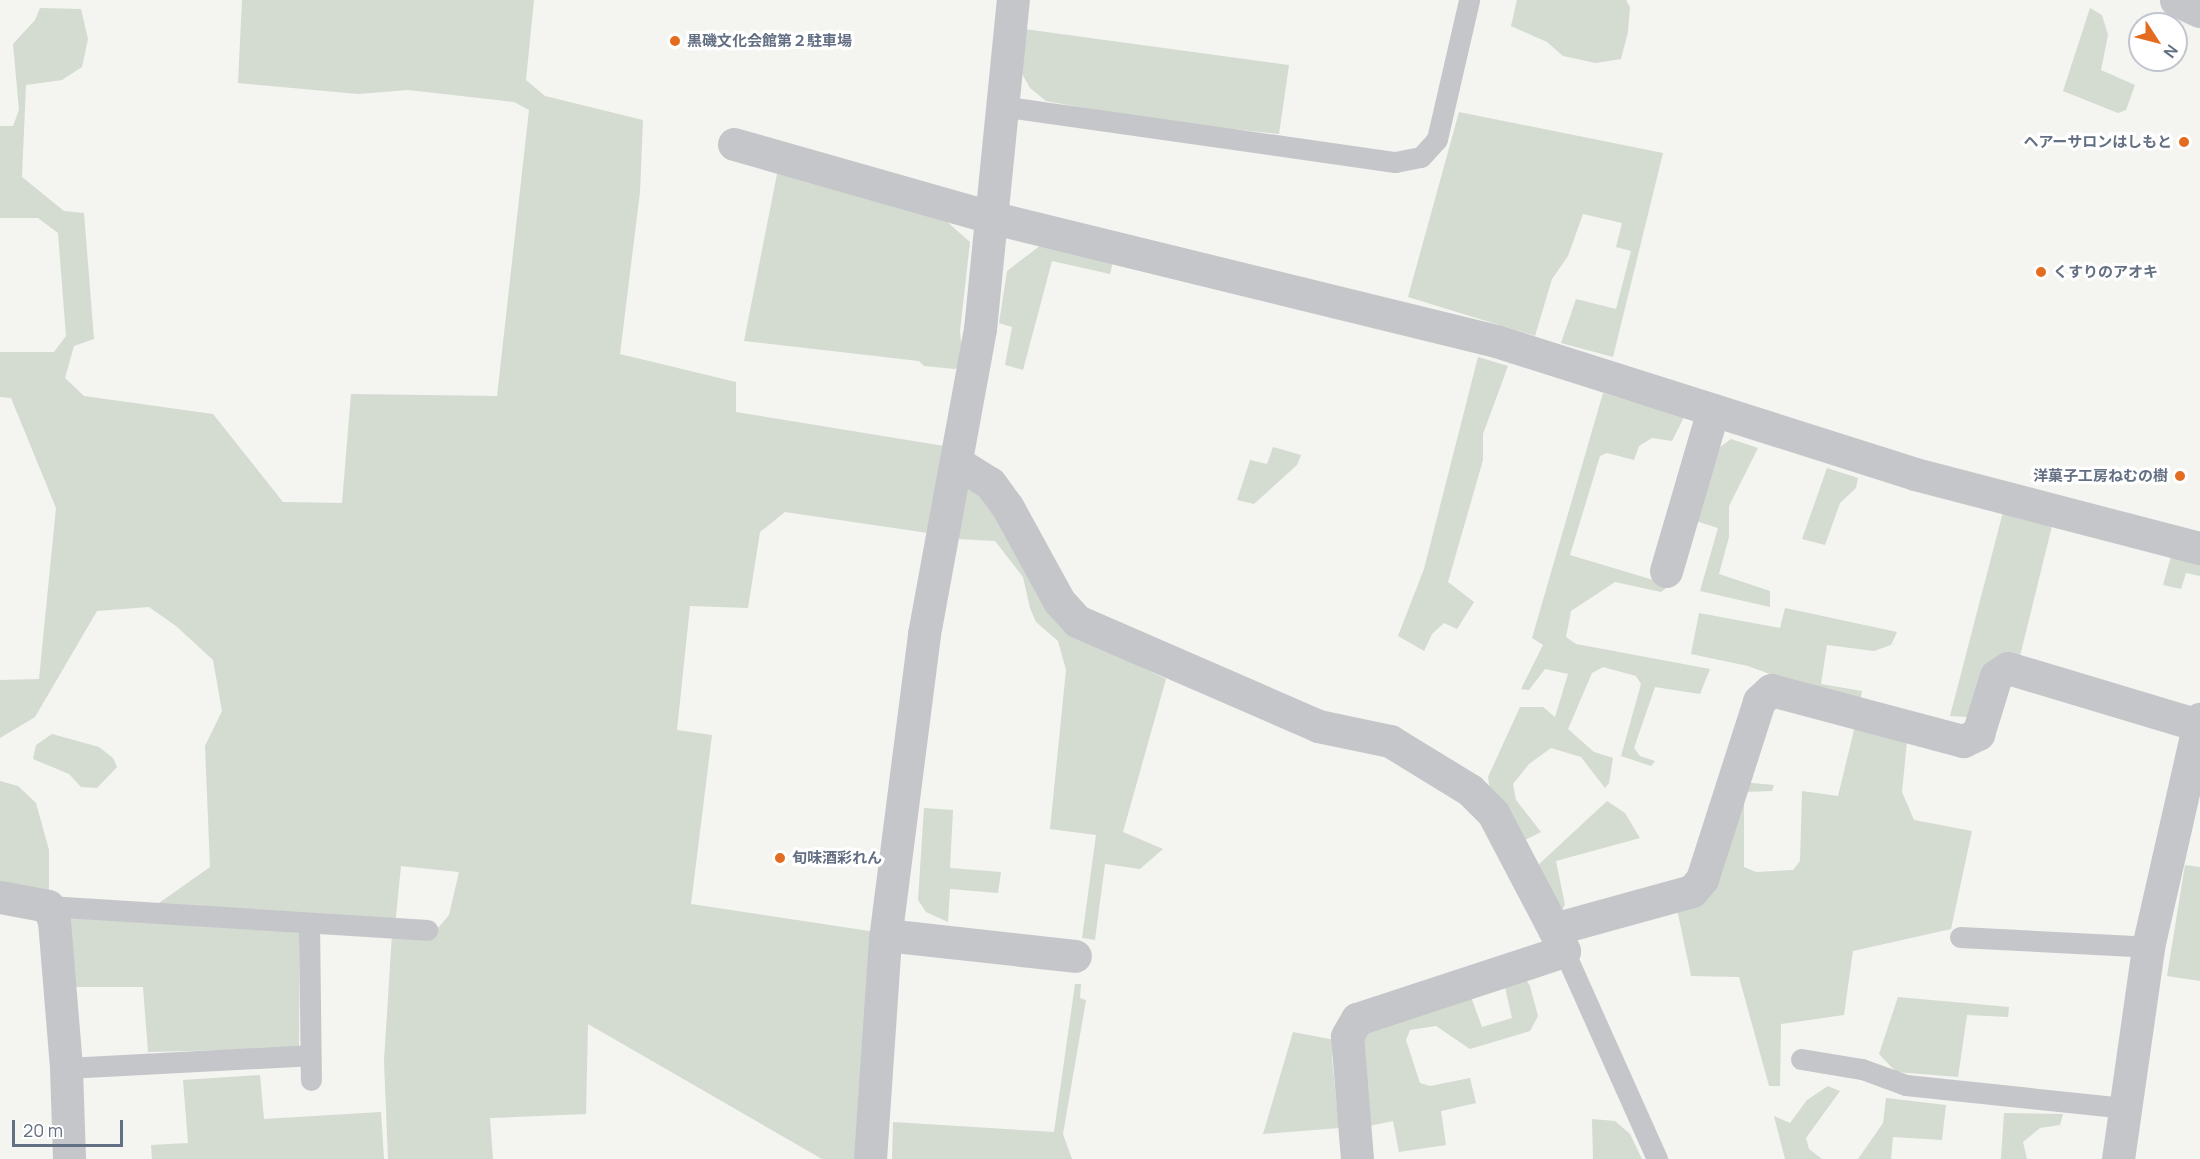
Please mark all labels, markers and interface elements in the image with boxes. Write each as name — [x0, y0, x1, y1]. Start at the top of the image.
north arrow — [2128, 12, 2188, 72]
place label: 黒磯文化会館第２駐車場 — [687, 32, 852, 50]
marker: 黒磯文化会館第２駐車場 — [668, 34, 682, 48]
text: N — [2159, 40, 2183, 63]
place label: ヘアーサロンはしもと — [2023, 133, 2172, 151]
marker: ヘアーサロンはしもと — [2177, 135, 2191, 149]
place label: くすりのアオキ — [2053, 263, 2158, 281]
marker: くすりのアオキ — [2034, 265, 2048, 279]
place label: 洋菓子工房ねむの樹 — [2033, 467, 2168, 485]
marker: 洋菓子工房ねむの樹 — [2173, 469, 2187, 483]
place label: 旬味酒彩れん — [792, 849, 882, 867]
marker: 旬味酒彩れん — [773, 851, 787, 865]
scale bar — [15, 1108, 126, 1146]
text: 20 m — [23, 1118, 63, 1142]

